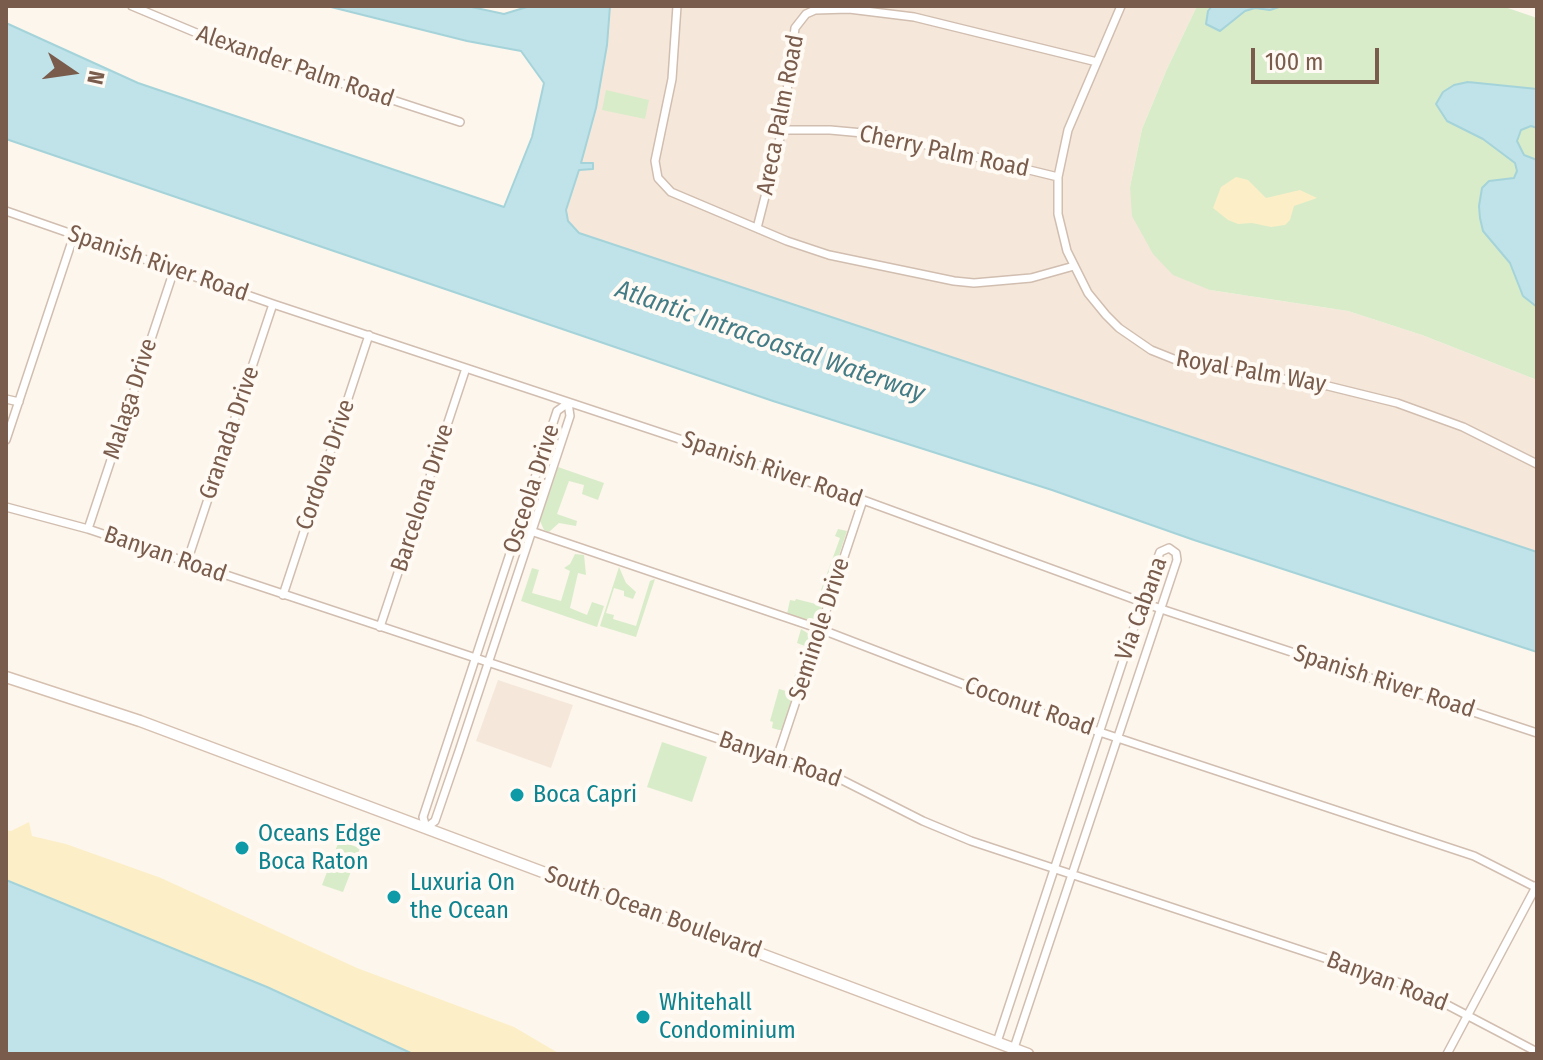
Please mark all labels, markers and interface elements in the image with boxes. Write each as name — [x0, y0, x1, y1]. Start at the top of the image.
street label: Alexander Palm Road — [193, 20, 397, 114]
north arrow — [32, 32, 112, 112]
street label: Areca Palm Road — [751, 32, 811, 198]
scale bar — [1255, 32, 1383, 82]
text: 100 m — [1265, 48, 1323, 76]
text: N — [81, 68, 111, 87]
street label: Cherry Palm Road — [857, 120, 1031, 184]
street label: Spanish River Road — [64, 220, 252, 308]
water label: Atlantic Intracoastal Waterway — [611, 274, 929, 410]
street label: Malaga Drive — [98, 335, 164, 463]
street label: Royal Palm Way — [1174, 345, 1328, 399]
street label: Granada Drive — [194, 363, 266, 503]
street label: Cordova Drive — [290, 396, 362, 534]
street label: Barcelona Drive — [386, 420, 460, 576]
street label: Osceola Drive — [498, 421, 566, 557]
street label: Spanish River Road — [678, 426, 866, 514]
street label: Banyan Road — [100, 521, 230, 589]
street label: Via Cabana — [1110, 553, 1174, 665]
street label: Seminole Drive — [783, 554, 857, 704]
street label: Spanish River Road — [1290, 639, 1478, 725]
street label: Coconut Road — [960, 671, 1098, 743]
street label: Banyan Road — [715, 726, 845, 794]
place label: Boca Capri — [533, 781, 637, 809]
marker: Boca Capri — [508, 786, 526, 804]
place label: Oceans Edge Boca Raton — [258, 820, 381, 876]
marker: Oceans Edge Boca Raton — [233, 839, 251, 857]
street label: South Ocean Boulevard — [541, 860, 765, 966]
place label: Luxuria On the Ocean — [410, 869, 515, 925]
marker: Luxuria On the Ocean — [385, 888, 403, 906]
street label: Banyan Road — [1322, 946, 1452, 1018]
place label: Whitehall Condominium — [659, 989, 796, 1045]
marker: Whitehall Condominium — [634, 1008, 652, 1026]

